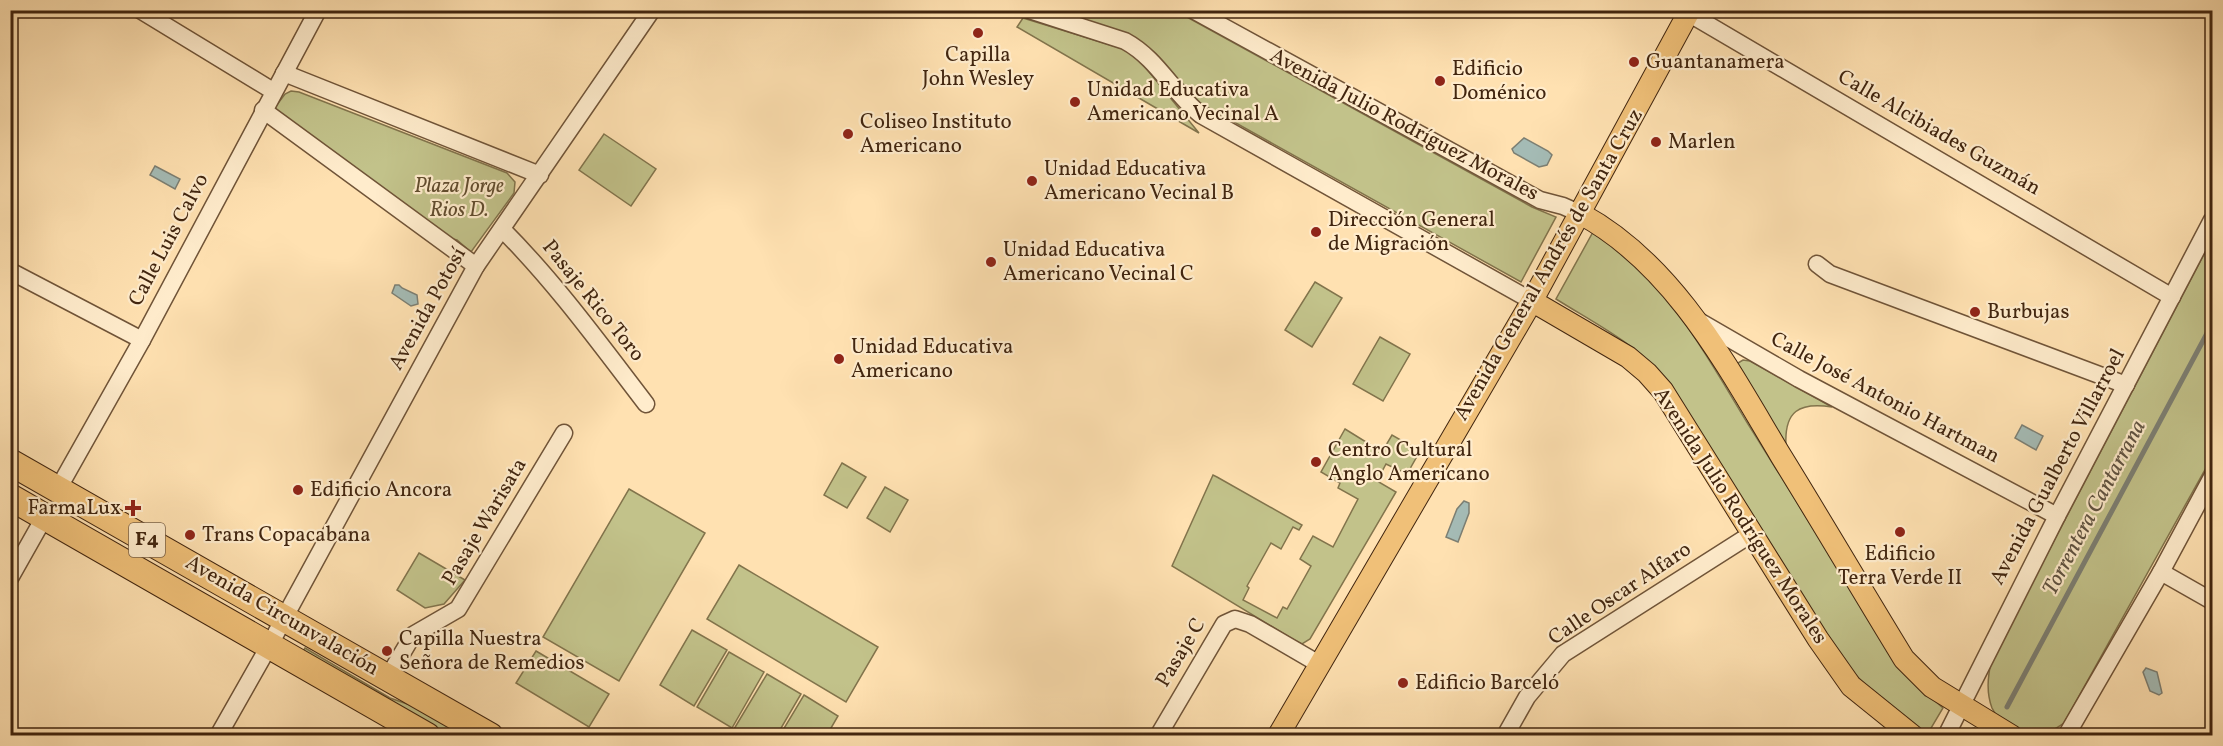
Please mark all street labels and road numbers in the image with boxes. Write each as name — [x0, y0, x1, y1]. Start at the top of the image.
street label: Avenida Julio Rodríguez Morales — [1265, 42, 1543, 208]
street label: Calle Alcibiades Guzmán — [1832, 63, 2046, 203]
street label: Avenida General Andrés de Santa Cruz — [1447, 104, 1651, 426]
street label: Calle Luis Calvo — [122, 169, 216, 311]
street label: Pasaje Rico Toro — [535, 234, 651, 368]
street label: Avenida Potosí — [382, 242, 474, 376]
street label: Calle José Antonio Hartman — [1765, 325, 2005, 471]
street label: Avenida Gualberto Villarroel — [1983, 344, 2133, 590]
street label: Avenida Julio Rodríguez Morales — [1646, 382, 1834, 650]
street label: Pasaje Warisata — [436, 453, 534, 591]
road number: F4 — [129, 523, 165, 557]
street label: Calle Oscar Alfaro — [1543, 535, 1697, 653]
street label: Avenida Circunvalación — [180, 549, 384, 683]
street label: Pasaje C — [1149, 613, 1213, 693]

